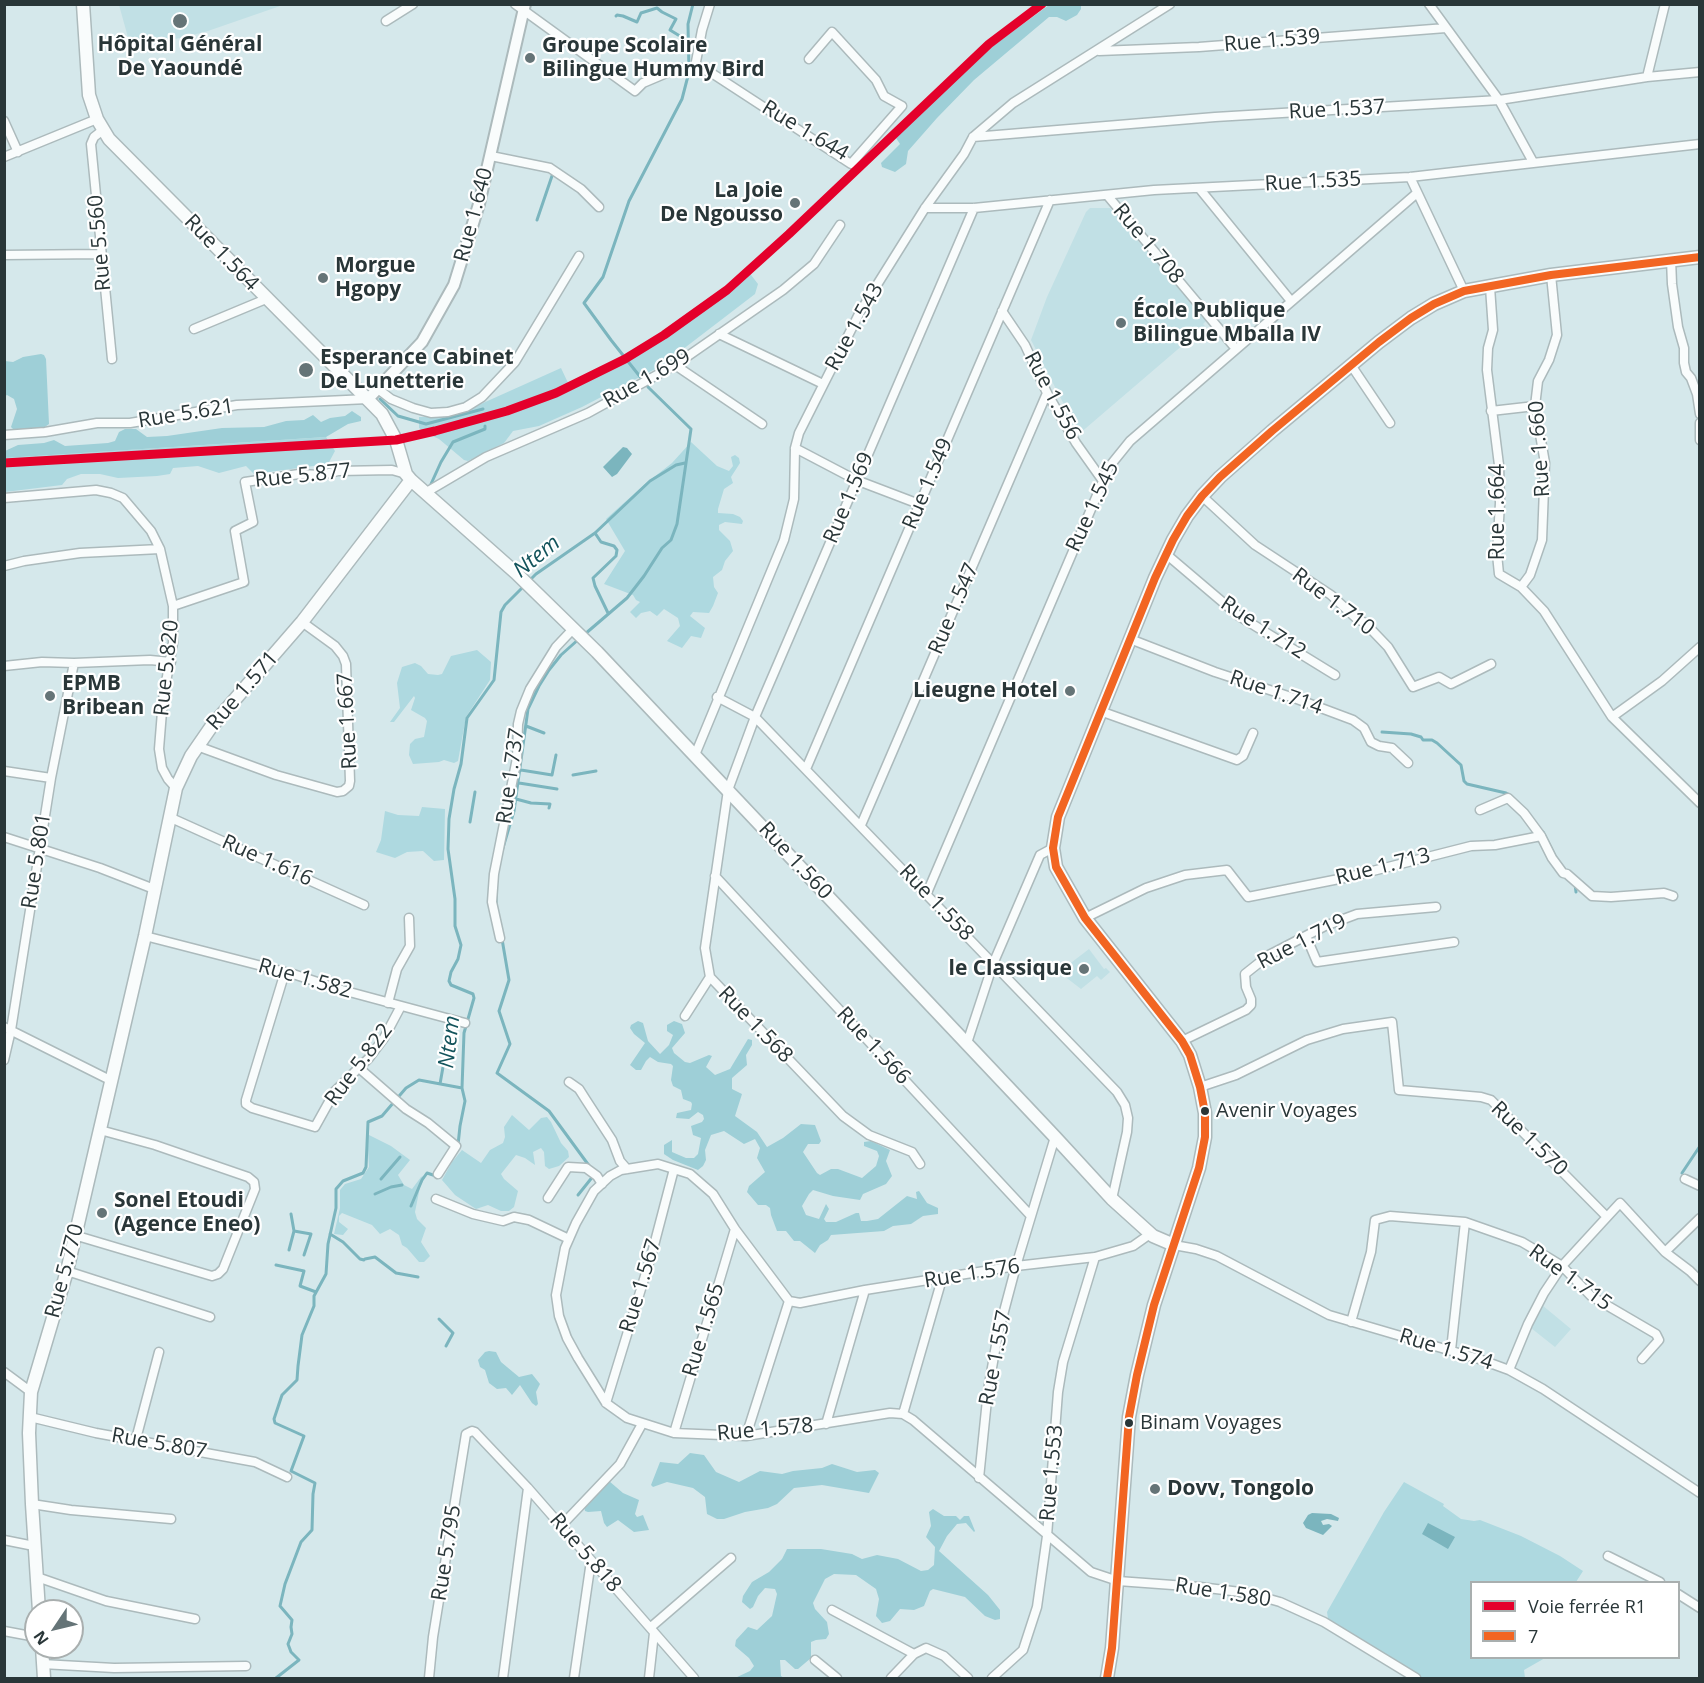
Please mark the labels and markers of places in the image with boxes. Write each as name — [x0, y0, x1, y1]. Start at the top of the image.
marker: Hôpital Général De Yaoundé — [171, 12, 189, 30]
place label: Hôpital Général De Yaoundé — [98, 32, 262, 82]
place label: Groupe Scolaire Bilingue Hummy Bird — [542, 33, 765, 83]
marker: Groupe Scolaire Bilingue Hummy Bird — [523, 51, 537, 65]
place label: La Joie De Ngousso — [660, 178, 783, 228]
marker: La Joie De Ngousso — [788, 196, 802, 210]
place label: Morgue Hgopy — [335, 253, 415, 303]
marker: Morgue Hgopy — [316, 271, 330, 285]
place label: École Publique Bilingue Mballa IV — [1133, 298, 1321, 348]
marker: École Publique Bilingue Mballa IV — [1114, 316, 1128, 330]
place label: Esperance Cabinet De Lunetterie — [320, 345, 514, 395]
marker: Esperance Cabinet De Lunetterie — [297, 361, 315, 379]
place label: EPMB Bribean — [62, 671, 144, 721]
place label: Lieugne Hotel — [913, 678, 1058, 704]
marker: Lieugne Hotel — [1063, 684, 1077, 698]
marker: EPMB Bribean — [43, 689, 57, 703]
place label: le Classique — [948, 956, 1072, 982]
marker: le Classique — [1077, 962, 1091, 976]
place label: Avenir Voyages — [1216, 1099, 1357, 1123]
marker: Avenir Voyages — [1199, 1105, 1211, 1117]
place label: Sonel Etoudi (Agence Eneo) — [114, 1188, 260, 1238]
marker: Sonel Etoudi (Agence Eneo) — [95, 1206, 109, 1220]
place label: Binam Voyages — [1140, 1411, 1282, 1435]
marker: Binam Voyages — [1123, 1417, 1135, 1429]
place label: Dovv, Tongolo — [1167, 1476, 1314, 1502]
marker: Dovv, Tongolo — [1148, 1482, 1162, 1496]

